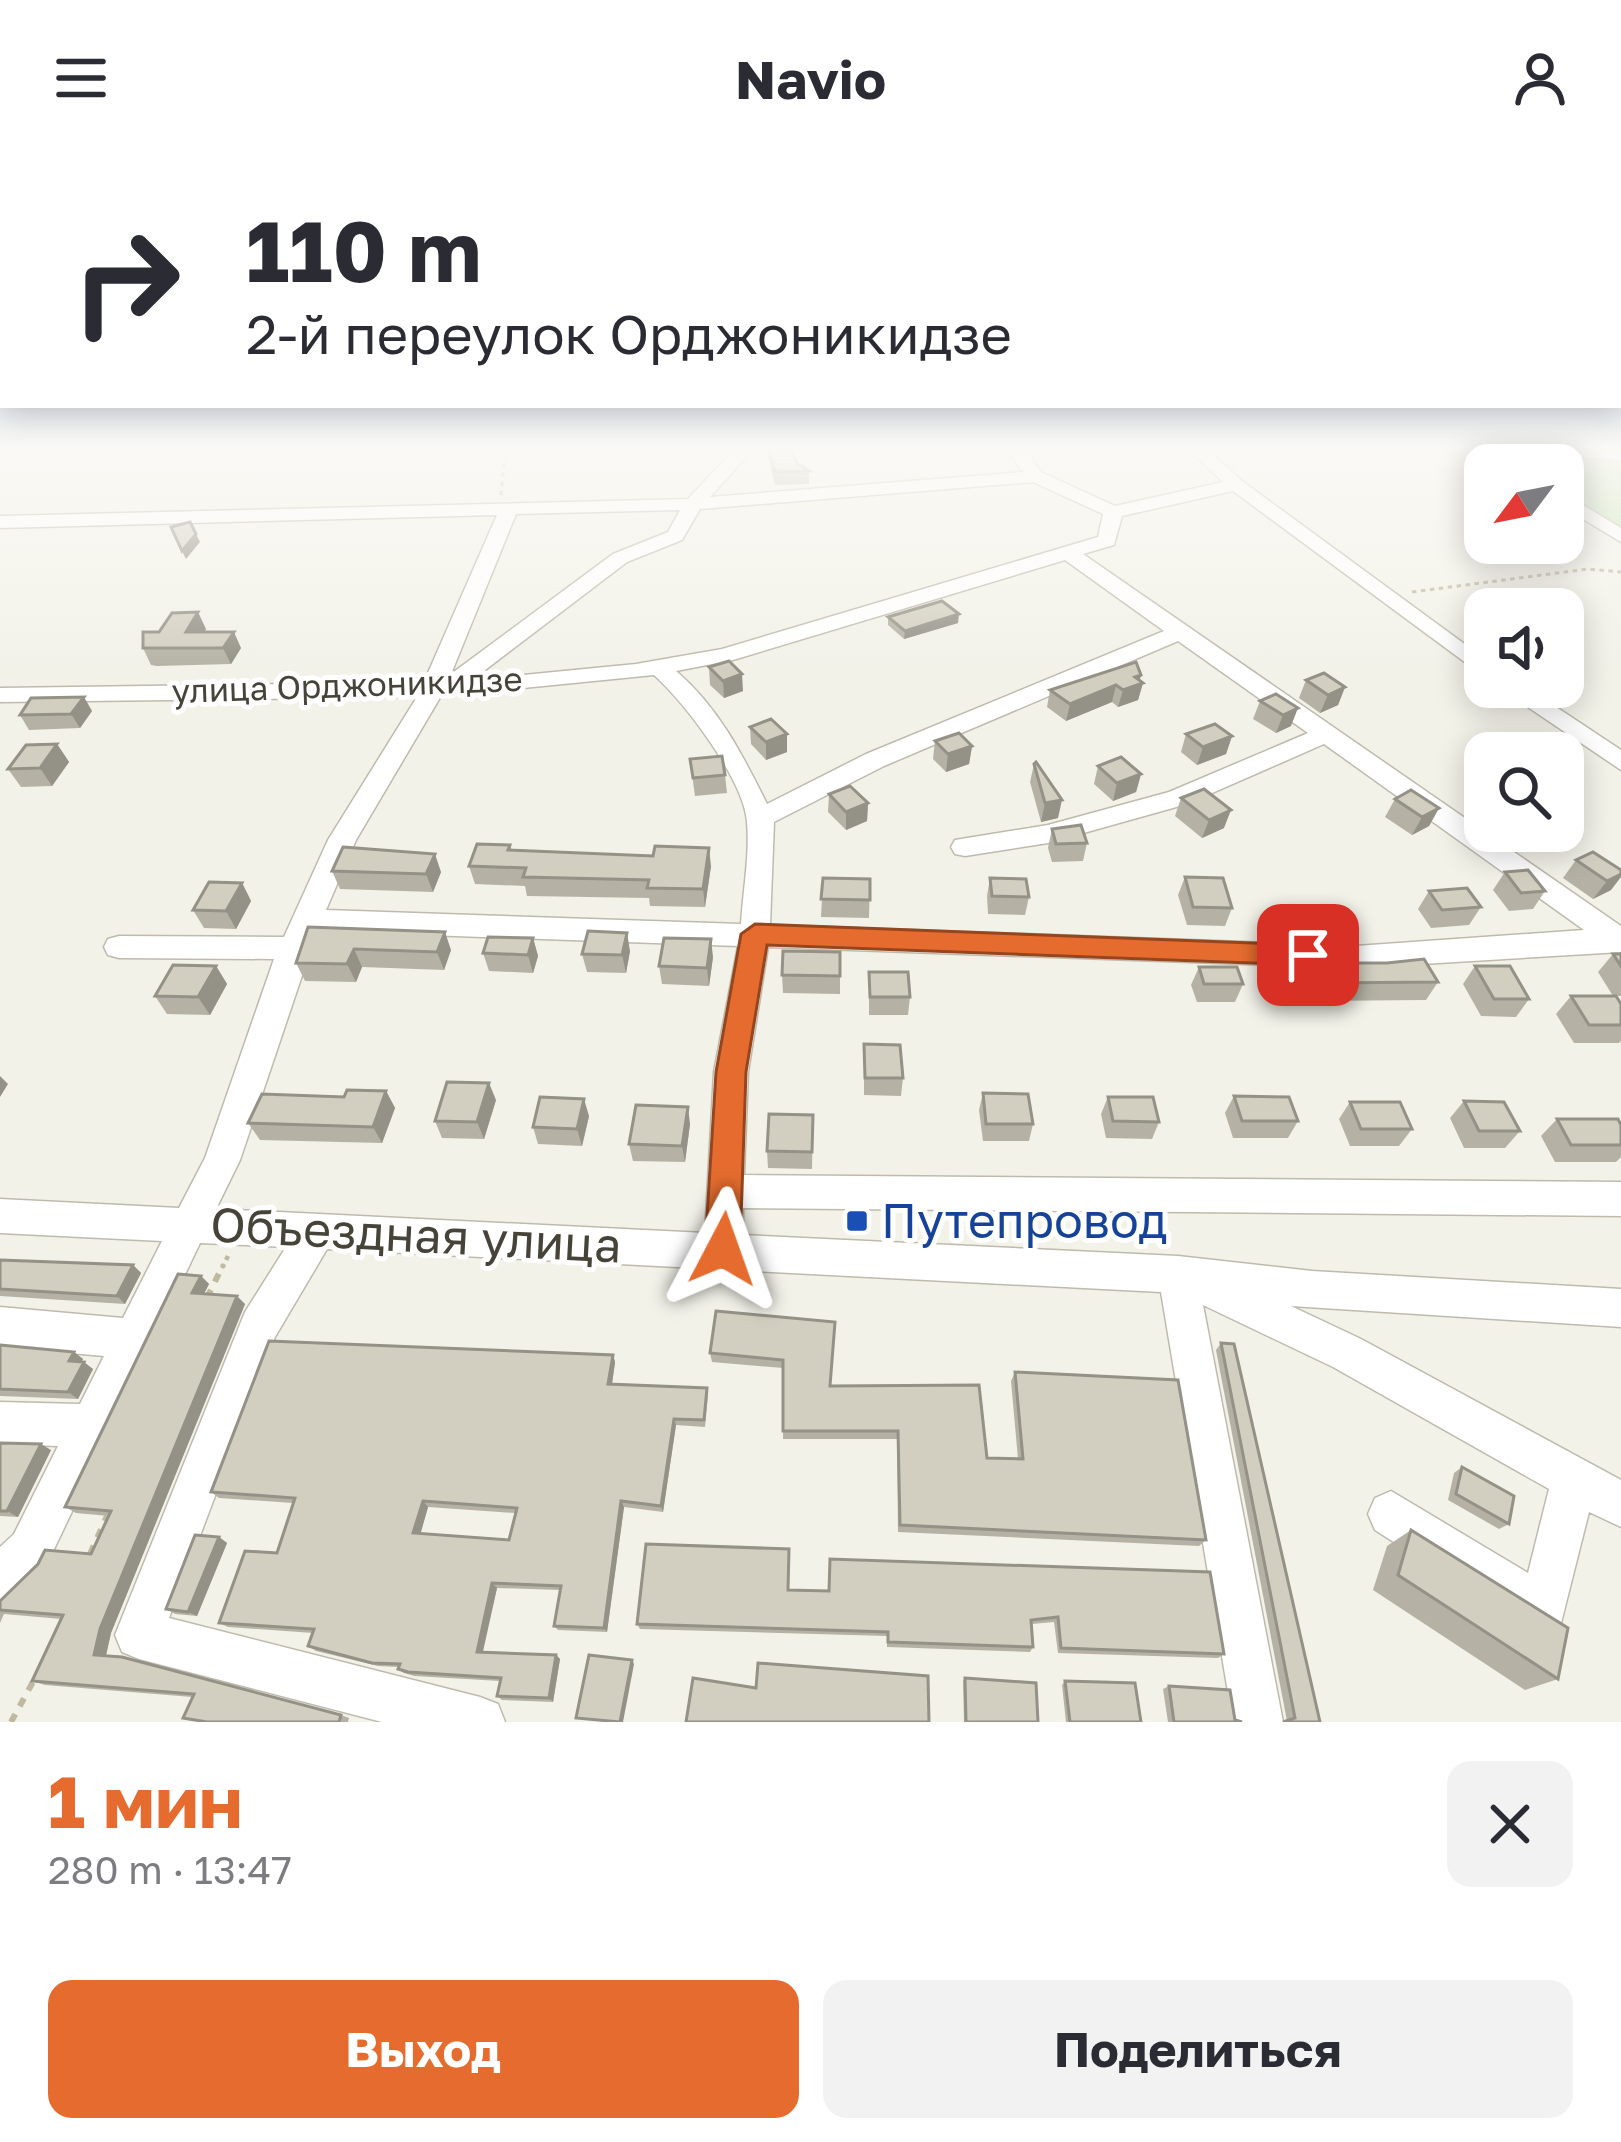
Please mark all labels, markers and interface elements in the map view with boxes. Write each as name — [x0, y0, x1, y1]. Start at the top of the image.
icon: menu — [48, 45, 114, 111]
icon: person — [1507, 45, 1573, 111]
text: Navio — [735, 46, 886, 111]
text: 110 m — [246, 200, 482, 300]
icon: right — [48, 204, 204, 360]
text: 2-й переулок Орджоникидзе — [246, 301, 1012, 366]
north arrow — [1464, 444, 1584, 564]
map controls — [1464, 444, 1584, 852]
button: sound — [1464, 588, 1584, 708]
street label: улица Орджоникидзе — [171, 659, 523, 710]
button: search — [1464, 732, 1584, 852]
pin — [1257, 904, 1359, 1006]
icon: arrive — [1275, 922, 1341, 988]
position arrow — [660, 1186, 786, 1312]
place label: Путепровод — [881, 1191, 1167, 1249]
street label: Объездная улица — [209, 1194, 623, 1274]
marker: Путепровод — [844, 1208, 870, 1234]
text: 1 мин — [48, 1757, 243, 1844]
button: close — [1447, 1761, 1573, 1887]
text: 280 m · 13:47 — [48, 1846, 292, 1893]
button: Выход — [48, 1980, 799, 2118]
button: Поделиться — [823, 1980, 1573, 2118]

